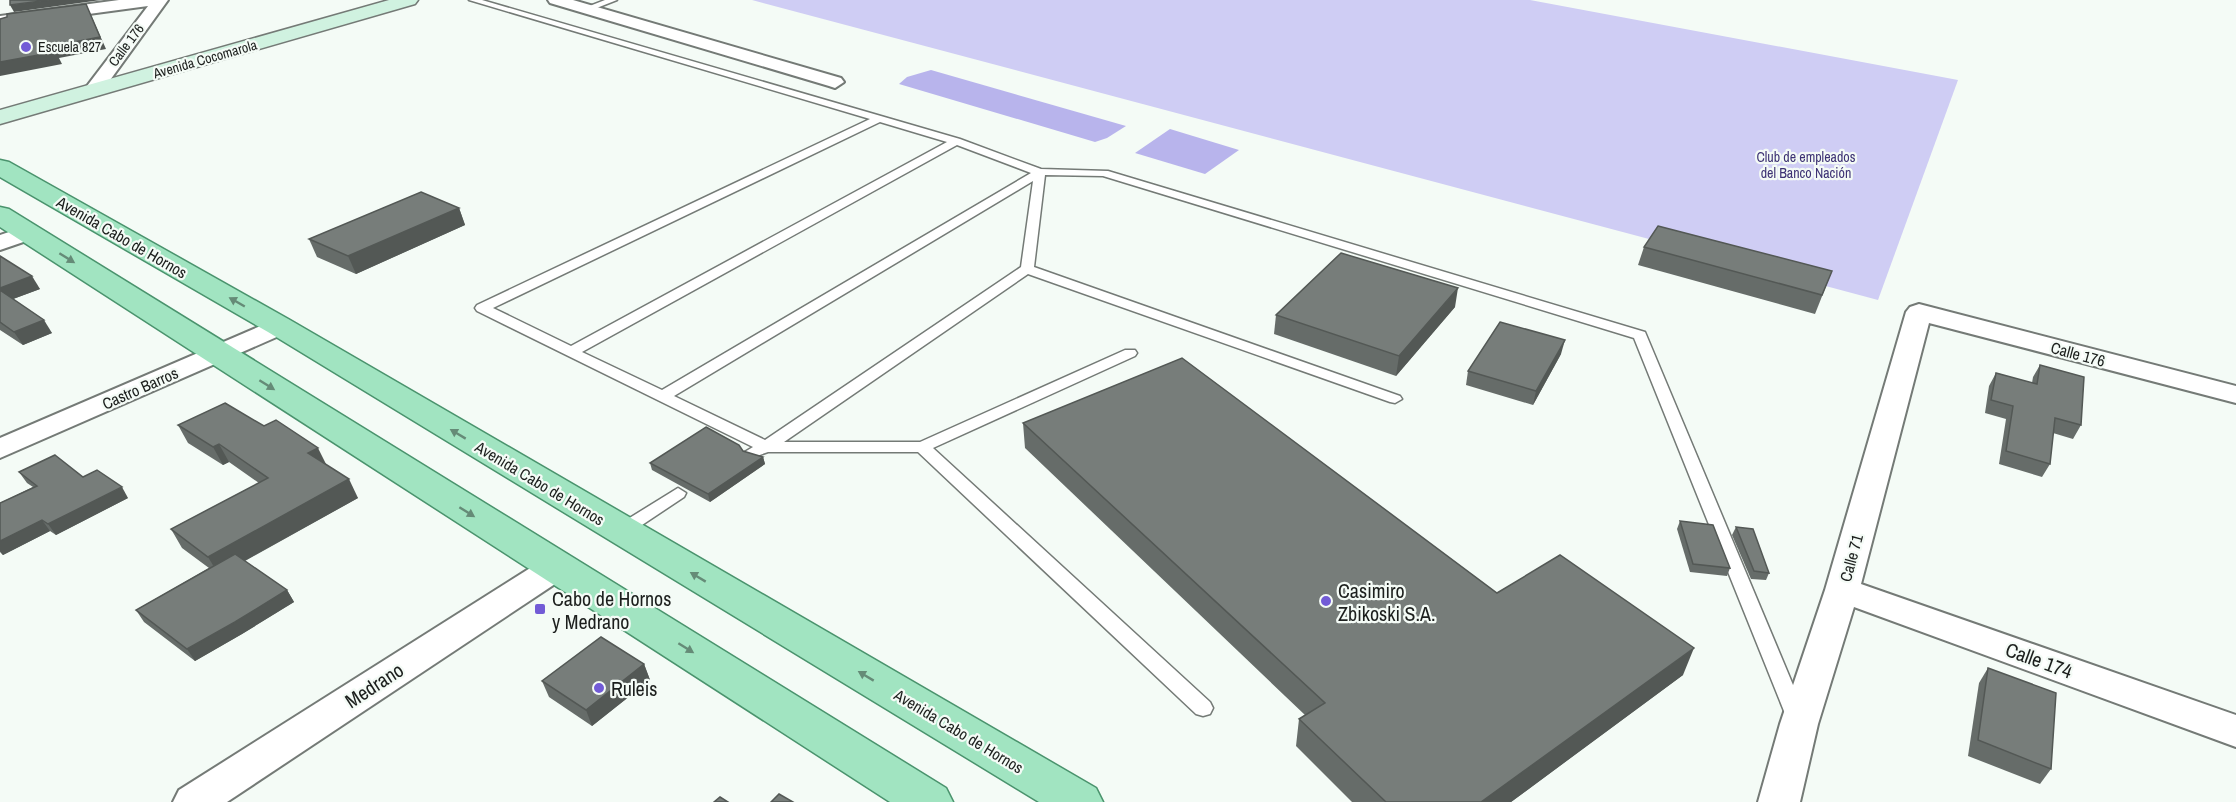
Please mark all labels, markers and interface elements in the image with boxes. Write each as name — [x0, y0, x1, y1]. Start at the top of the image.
street label: Calle 176 — [104, 20, 148, 70]
street label: Avenida Cocomarola — [150, 35, 259, 83]
place label: Escuela 827 — [38, 38, 101, 56]
marker: Escuela 827 — [19, 40, 33, 54]
park label: Club de empleados del Banco Nación — [1757, 148, 1856, 182]
street label: Avenida Cabo de Hornos — [52, 190, 191, 283]
one-way arrow — [59, 253, 75, 264]
one-way arrow — [228, 297, 245, 307]
street label: Calle 176 — [2048, 336, 2108, 372]
street label: Castro Barros — [99, 361, 181, 415]
one-way arrow — [259, 379, 276, 390]
one-way arrow — [450, 428, 466, 439]
street label: Avenida Cabo de Hornos — [470, 435, 609, 530]
one-way arrow — [459, 506, 475, 518]
street label: Calle 71 — [1834, 531, 1868, 584]
one-way arrow — [690, 571, 706, 582]
place label: Casimiro Zbikoski S.A. — [1338, 577, 1436, 627]
place label: Cabo de Hornos y Medrano — [552, 585, 671, 635]
marker: Casimiro Zbikoski S.A. — [1319, 594, 1333, 608]
marker: Cabo de Hornos y Medrano — [533, 602, 547, 616]
street label: Calle 174 — [2002, 635, 2076, 685]
one-way arrow — [678, 642, 694, 654]
street label: Medrano — [340, 656, 408, 714]
one-way arrow — [857, 671, 874, 681]
place label: Ruleis — [611, 675, 657, 702]
marker: Ruleis — [592, 681, 606, 695]
street label: Avenida Cabo de Hornos — [889, 683, 1028, 778]

